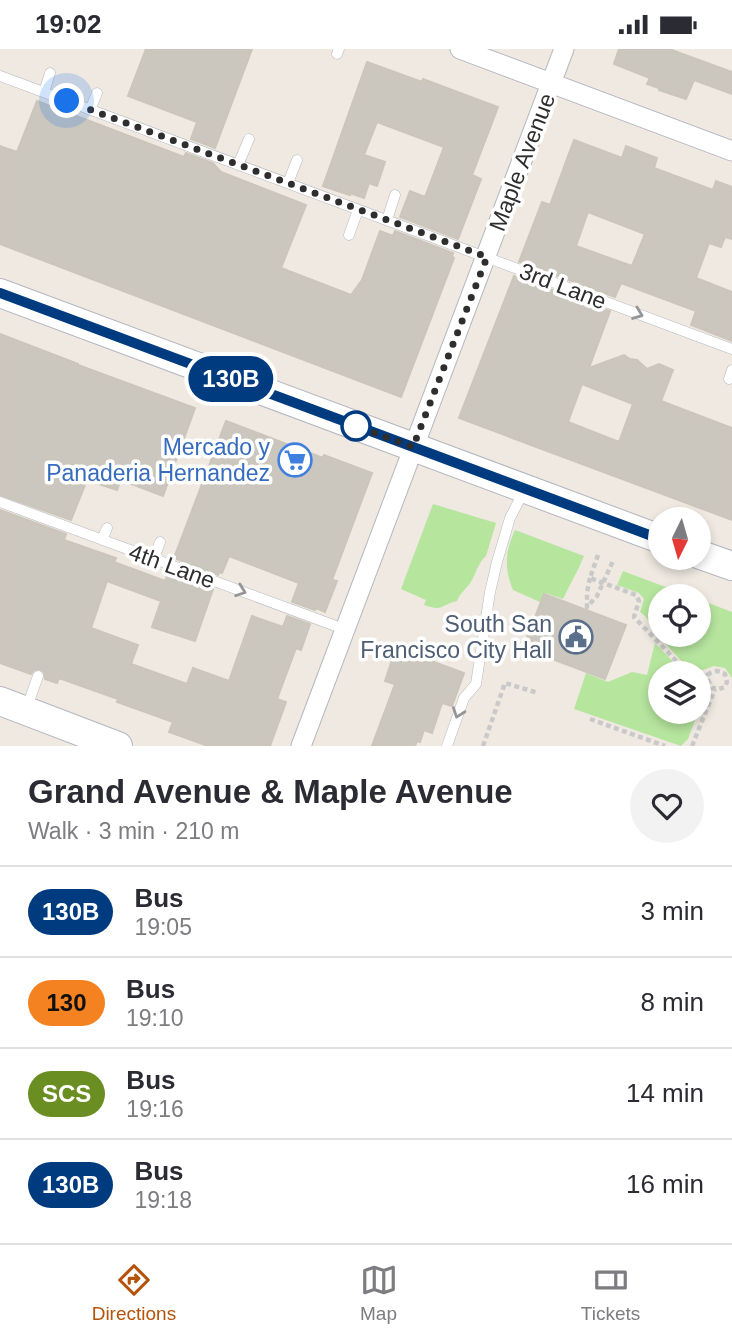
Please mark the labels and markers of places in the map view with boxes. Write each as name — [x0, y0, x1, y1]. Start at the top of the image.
unlabelled marker — [341, 411, 371, 441]
place label: Mercado y Panaderia Hernandez — [46, 434, 270, 486]
supermarket icon: Mercado y Panaderia Hernandez — [276, 441, 314, 479]
place label: South San Francisco City Hall — [360, 611, 552, 663]
public building icon: South San Francisco City Hall — [557, 618, 595, 656]

